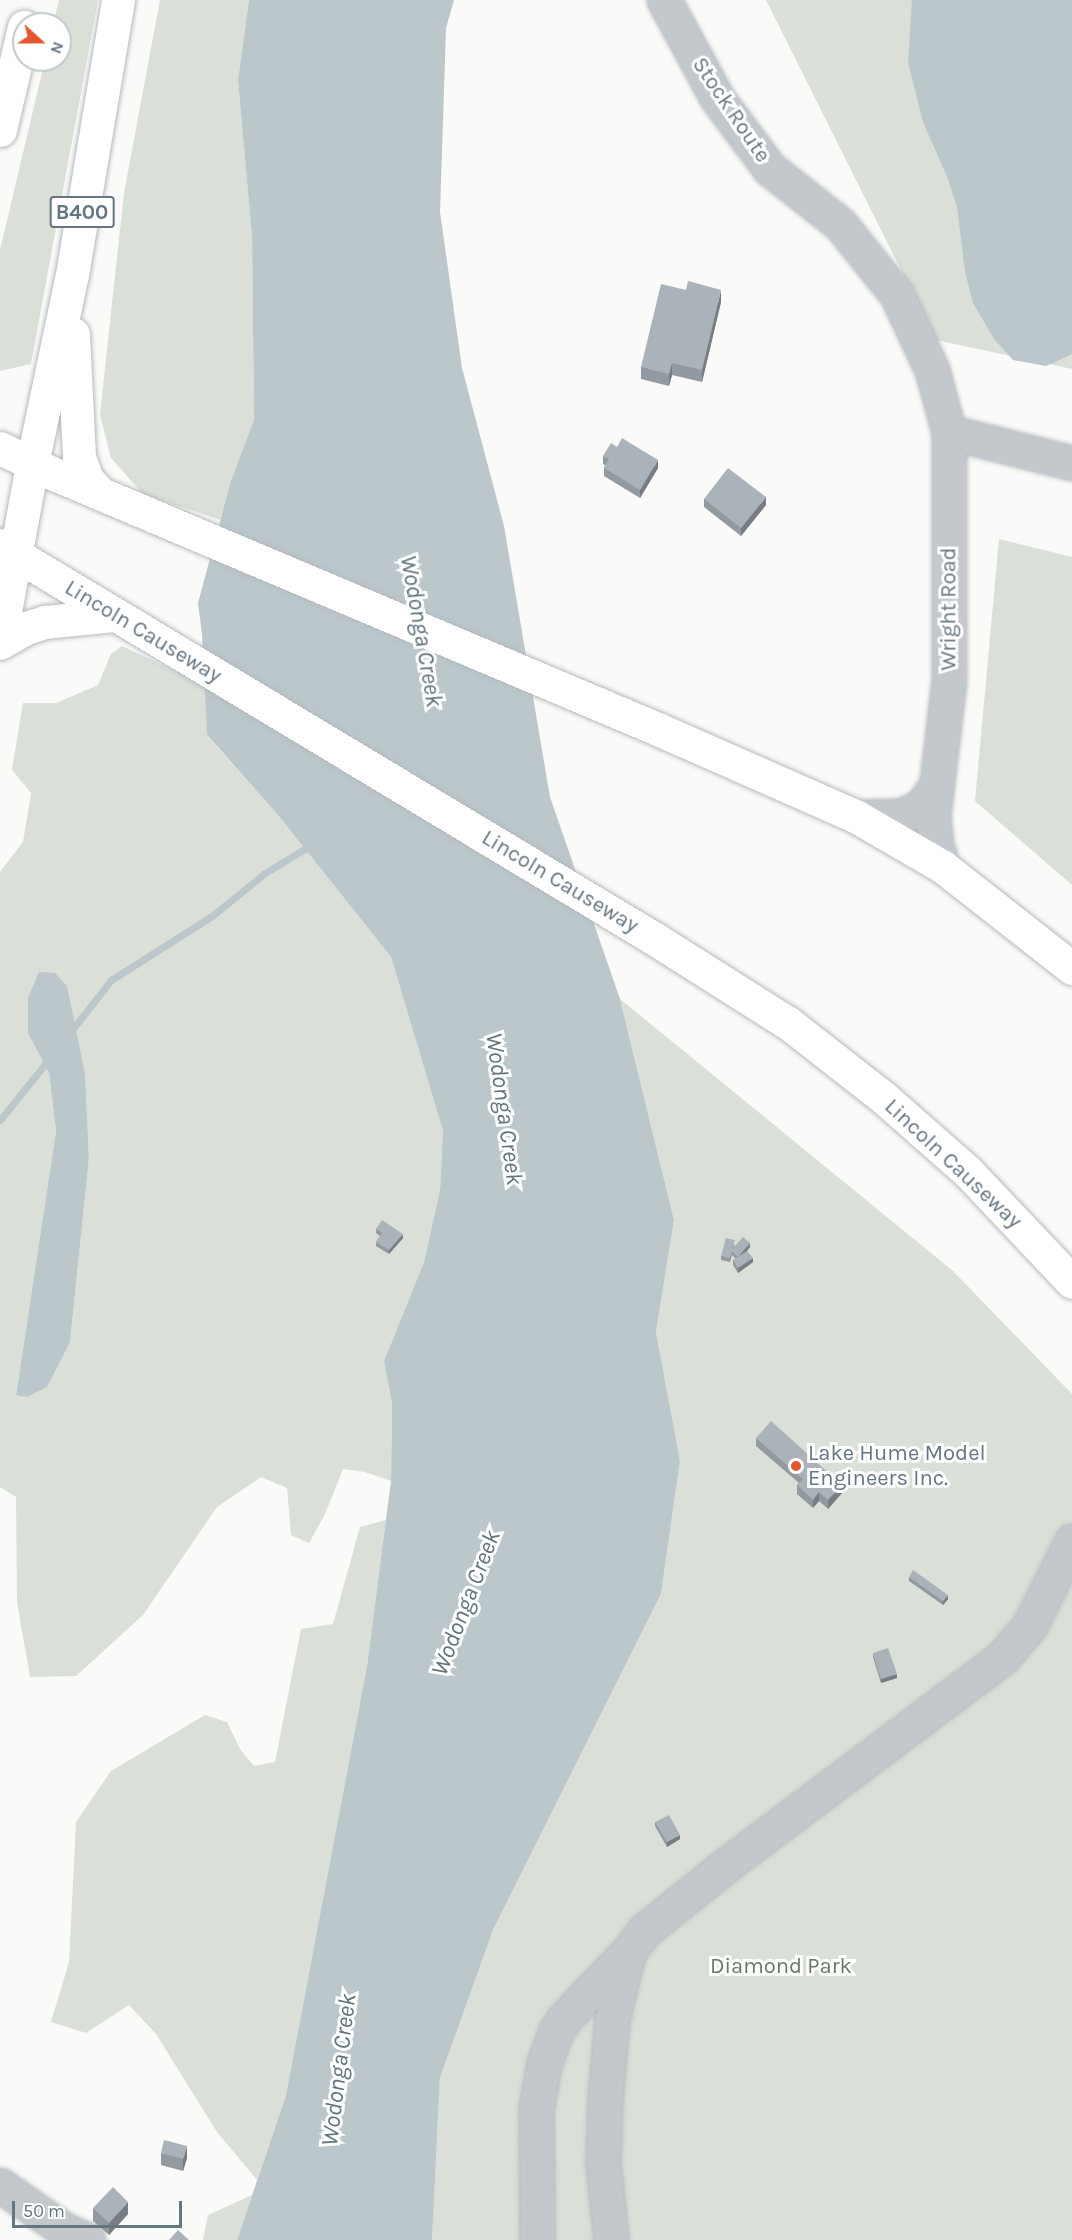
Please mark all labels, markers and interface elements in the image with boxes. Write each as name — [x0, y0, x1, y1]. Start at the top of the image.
north arrow — [12, 12, 72, 72]
text: N — [46, 39, 68, 57]
street label: Stock Route — [686, 52, 776, 168]
road number: B400 — [49, 194, 115, 230]
street label: Wright Road — [936, 547, 962, 671]
water label: Wodonga Creek — [394, 553, 448, 709]
street label: Lincoln Causeway — [60, 575, 226, 689]
street label: Lincoln Causeway — [477, 825, 643, 939]
water label: Wodonga Creek — [479, 1031, 529, 1187]
street label: Lincoln Causeway — [879, 1094, 1027, 1234]
place label: Lake Hume Model Engineers Inc. — [808, 1440, 986, 1492]
marker: Lake Hume Model Engineers Inc. — [789, 1459, 803, 1473]
water label: Wodonga Creek — [425, 1526, 507, 1680]
park label: Diamond Park — [710, 1954, 852, 1980]
water label: Wodonga Creek — [315, 1992, 363, 2148]
scale bar — [15, 2189, 184, 2227]
text: 50 m — [23, 2200, 65, 2222]

